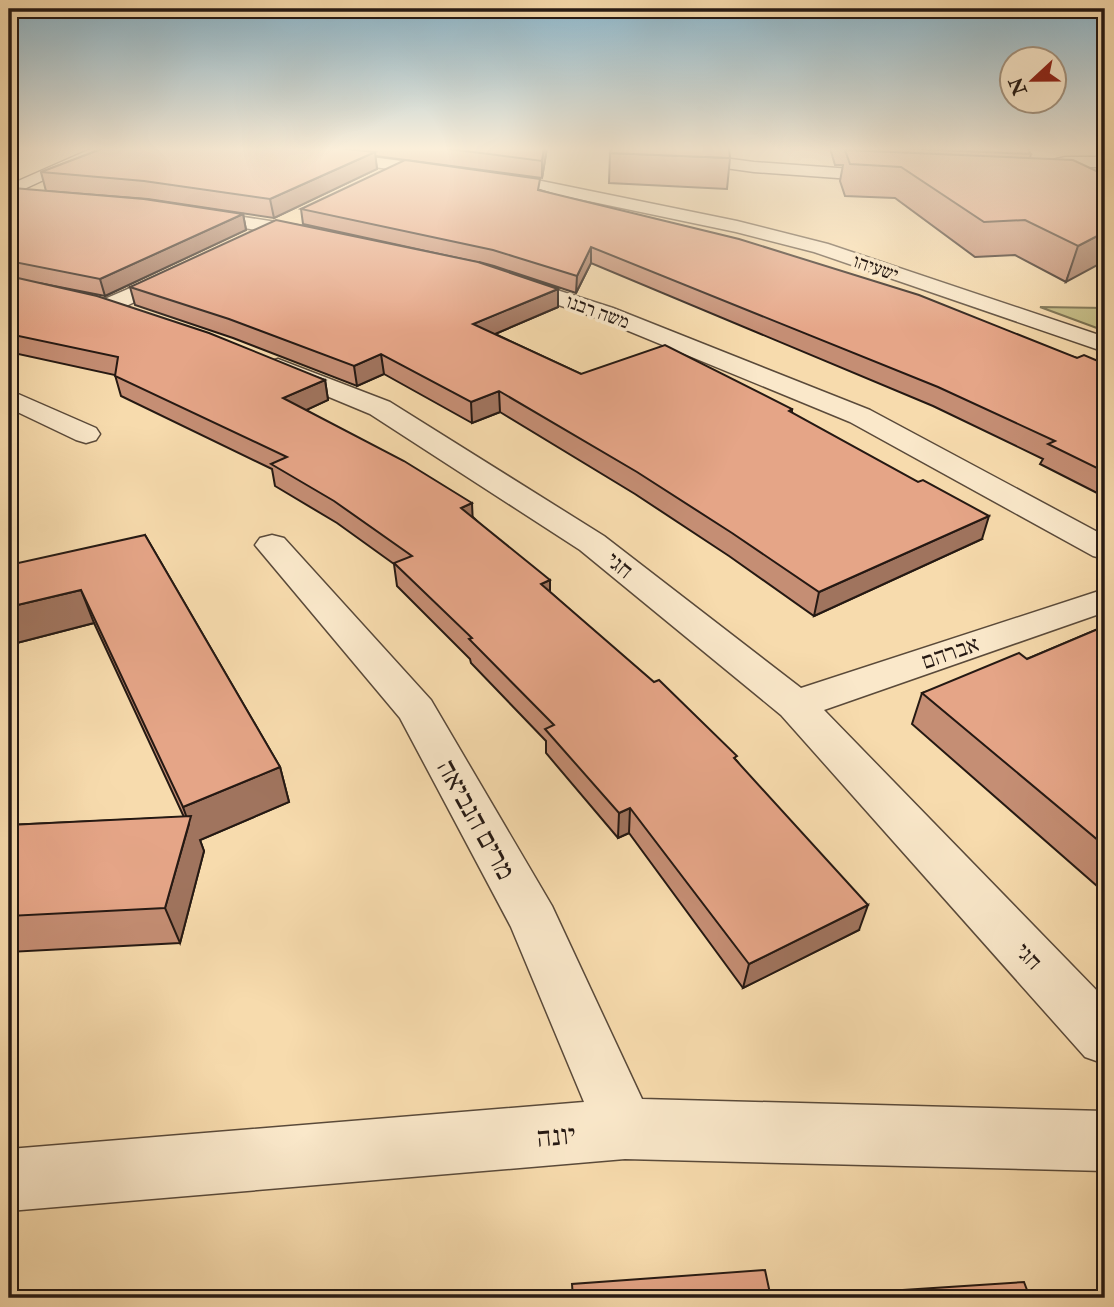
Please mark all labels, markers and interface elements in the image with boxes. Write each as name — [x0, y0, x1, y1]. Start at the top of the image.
north arrow — [998, 46, 1068, 116]
text: N — [1003, 73, 1033, 99]
street label: ישעיהו — [850, 249, 901, 287]
street label: משה רבנו — [563, 289, 633, 334]
street label: חגי — [600, 546, 639, 585]
street label: אברהם — [918, 629, 983, 676]
street label: מרים הנביאה — [428, 753, 523, 886]
street label: חגי — [1009, 937, 1048, 976]
street label: יונה — [535, 1117, 577, 1156]

